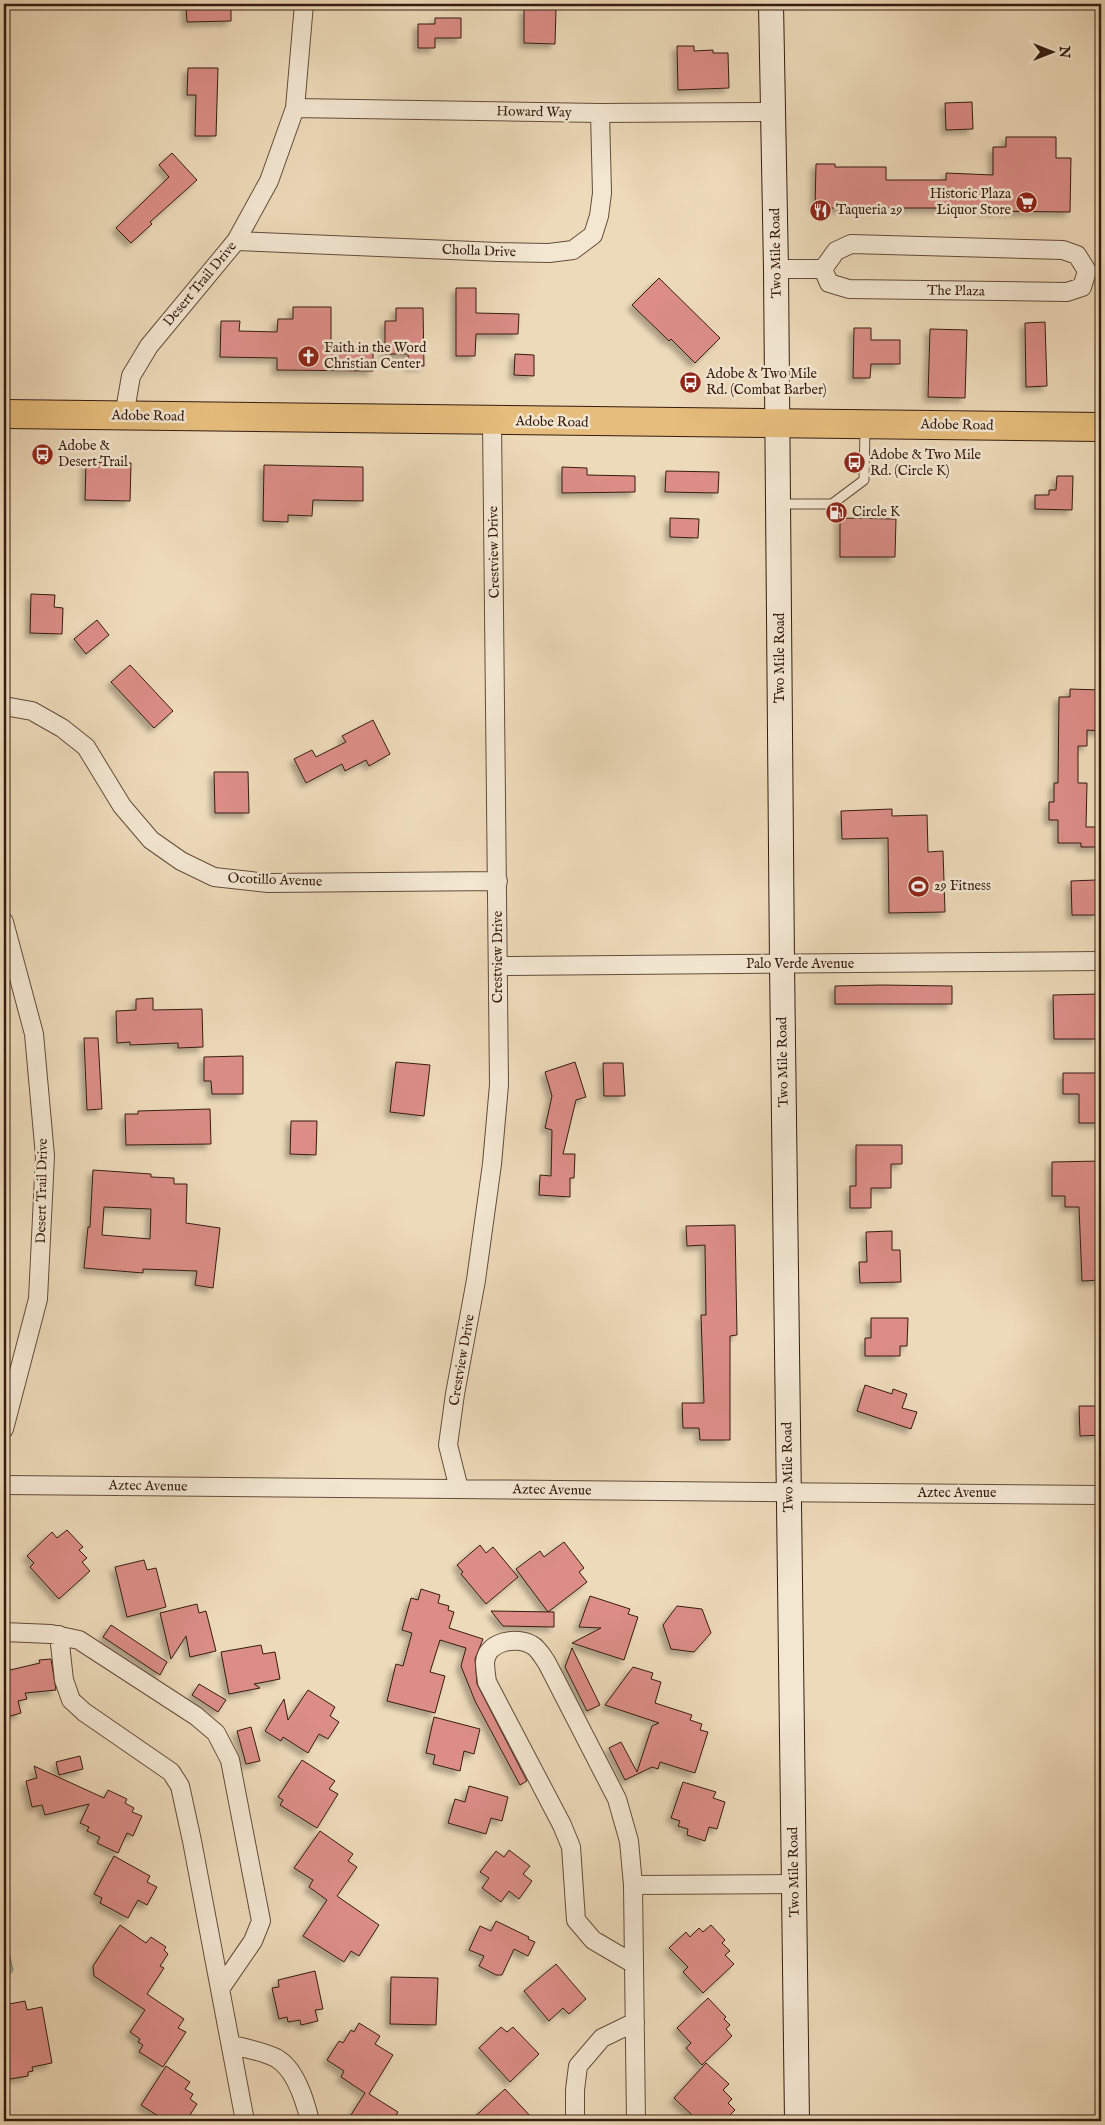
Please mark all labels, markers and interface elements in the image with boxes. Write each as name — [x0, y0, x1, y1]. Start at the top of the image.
north arrow — [1028, 28, 1078, 78]
text: N — [1055, 45, 1073, 58]
street label: Howard Way — [496, 102, 572, 122]
place label: Historic Plaza Liquor Store — [930, 185, 1012, 219]
supermarket icon: Historic Plaza Liquor Store — [1015, 190, 1039, 214]
restaurant icon: Taqueria 29 — [808, 198, 832, 222]
place label: Taqueria 29 — [836, 201, 902, 219]
street label: Two Mile Road — [766, 207, 786, 298]
street label: Desert Trail Drive — [159, 237, 241, 330]
street label: Cholla Drive — [442, 241, 517, 261]
street label: The Plaza — [927, 281, 986, 301]
place label: Faith in the Word Christian Center — [324, 339, 427, 373]
church icon: Faith in the Word Christian Center — [296, 344, 320, 368]
place label: Adobe & Two Mile Rd. (Combat Barber) — [705, 365, 827, 399]
bus stop icon: Adobe & Two Mile Rd. (Combat Barber) — [678, 370, 702, 394]
street label: Adobe Road — [110, 406, 185, 426]
street label: Adobe Road — [514, 412, 589, 432]
street label: Adobe Road — [919, 415, 994, 435]
place label: Adobe & Desert Trail — [57, 437, 128, 471]
bus stop icon: Adobe & Desert Trail — [30, 442, 54, 466]
place label: Adobe & Two Mile Rd. (Circle K) — [869, 446, 981, 480]
bus stop icon: Adobe & Two Mile Rd. (Circle K) — [842, 451, 866, 475]
fuel station icon: Circle K — [824, 500, 848, 524]
place label: Circle K — [852, 503, 901, 521]
street label: Crestview Drive — [484, 505, 504, 598]
street label: Two Mile Road — [771, 612, 789, 703]
street label: Ocotillo Avenue — [227, 869, 323, 891]
sports icon: 29 Fitness — [906, 874, 930, 898]
place label: 29 Fitness — [934, 877, 991, 895]
street label: Crestview Drive — [489, 910, 507, 1003]
street label: Palo Verde Avenue — [746, 955, 855, 973]
street label: Two Mile Road — [773, 1016, 793, 1107]
street label: Desert Trail Drive — [32, 1137, 52, 1244]
street label: Crestview Drive — [445, 1312, 479, 1407]
street label: Two Mile Road — [778, 1421, 798, 1512]
street label: Aztec Avenue — [107, 1476, 188, 1496]
street label: Aztec Avenue — [511, 1480, 592, 1500]
street label: Aztec Avenue — [916, 1484, 997, 1502]
street label: Two Mile Road — [784, 1826, 804, 1917]

